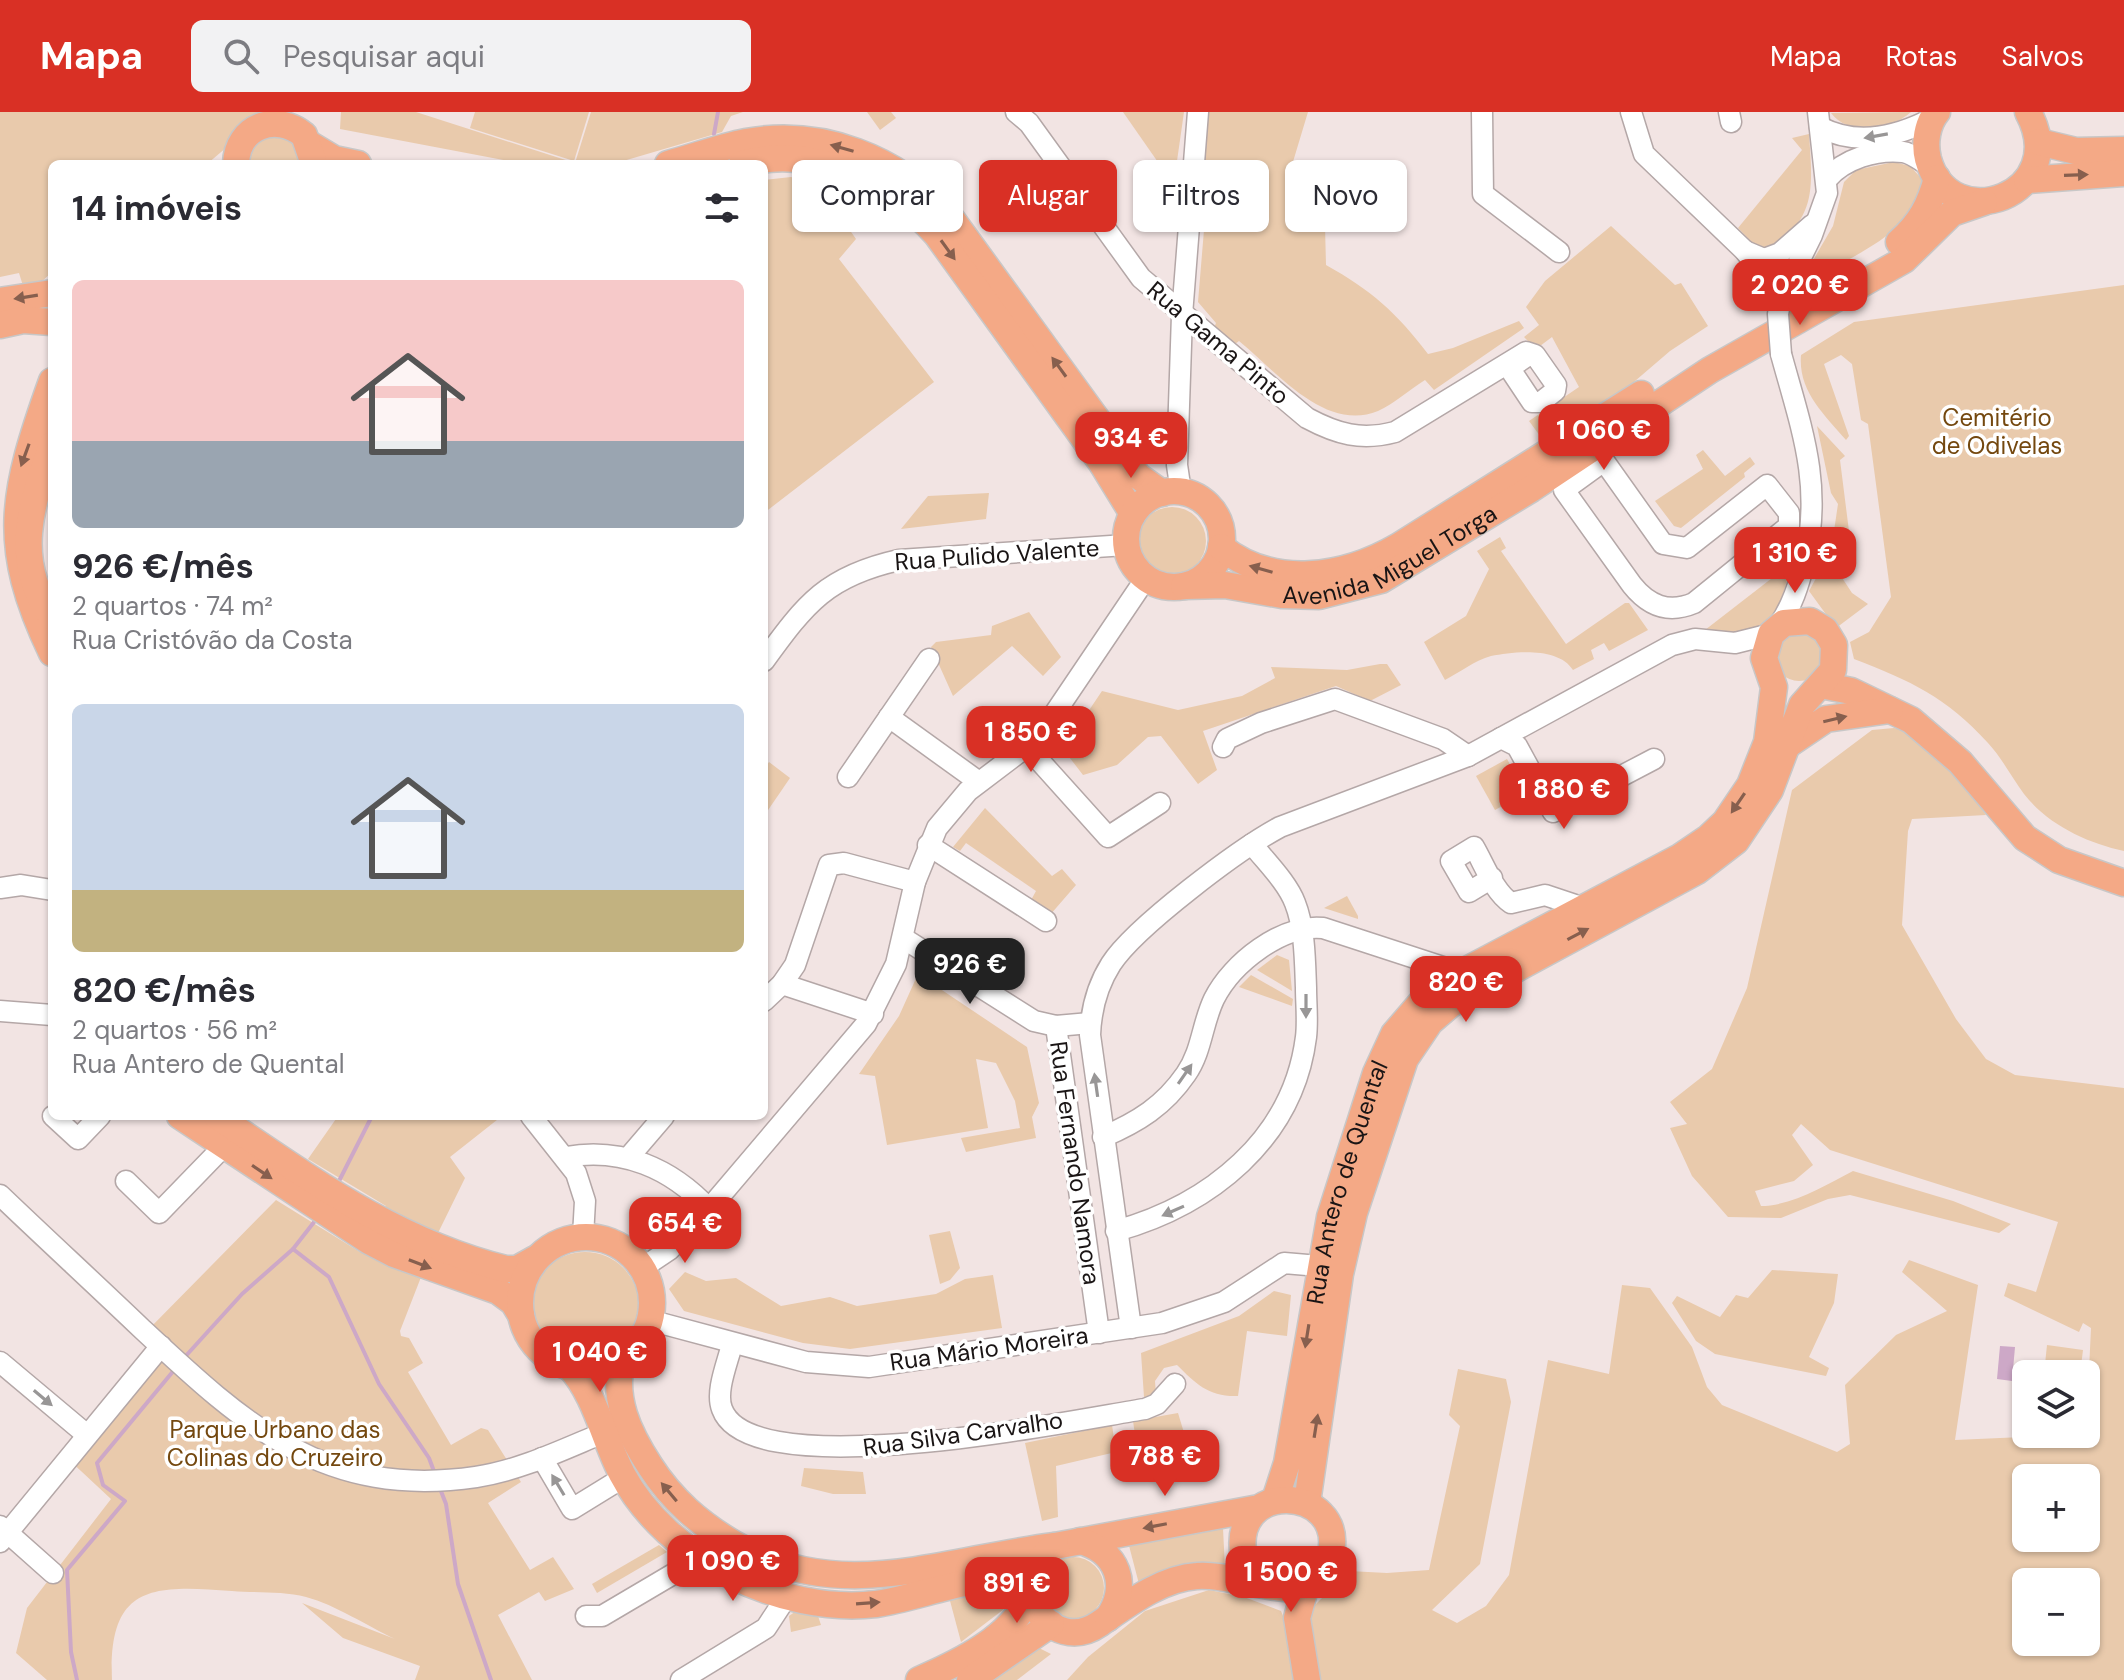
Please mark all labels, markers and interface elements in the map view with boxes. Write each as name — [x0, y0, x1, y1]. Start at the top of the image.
search box — [191, 20, 751, 92]
text: Mapa — [40, 31, 143, 81]
icon: search — [219, 34, 263, 78]
text: Pesquisar aqui — [283, 37, 485, 76]
text: Mapa — [1770, 38, 1841, 75]
text: Rotas — [1885, 38, 1958, 75]
text: Salvos — [2002, 38, 2084, 75]
one-way arrow — [1863, 131, 1888, 143]
one-way arrow — [830, 141, 855, 153]
chip: Comprar — [792, 160, 963, 232]
chip: Alugar — [979, 160, 1117, 232]
chip: Filtros — [1133, 160, 1269, 232]
chip: Novo — [1285, 160, 1407, 232]
one-way arrow — [2064, 168, 2089, 181]
text: 14 imóveis — [72, 186, 242, 231]
icon: filters — [700, 186, 744, 230]
one-way arrow — [940, 239, 955, 260]
pin: 2 020 € — [1726, 259, 1874, 327]
text: 2 020 € — [1750, 268, 1850, 302]
street label: Rua Gama Pinto — [1141, 274, 1296, 411]
one-way arrow — [13, 291, 38, 304]
icon: home — [336, 332, 480, 476]
one-way arrow — [1052, 357, 1068, 378]
park label: Cemitério de Odivelas — [1932, 402, 2062, 461]
pin: 1 060 € — [1530, 404, 1678, 472]
pin: 934 € — [1075, 412, 1187, 480]
text: 1 060 € — [1556, 413, 1652, 447]
text: 934 € — [1093, 421, 1169, 455]
one-way arrow — [19, 443, 31, 467]
street label: Avenida Miguel Torga — [1282, 497, 1502, 611]
pin: 1 310 € — [1721, 527, 1869, 595]
street label: Rua Pulido Valente — [894, 532, 1100, 577]
text: 1 310 € — [1752, 536, 1838, 570]
text: 926 €/mês — [72, 544, 254, 589]
one-way arrow — [1248, 562, 1273, 574]
text: 2 quartos · 74 m² — [72, 589, 273, 623]
text: Rua Cristóvão da Costa — [72, 623, 353, 657]
pin: 1 850 € — [957, 706, 1105, 774]
one-way arrow — [1822, 712, 1847, 725]
text: 1 850 € — [984, 715, 1078, 749]
icon: home — [336, 756, 480, 900]
pin: 1 880 € — [1490, 763, 1638, 831]
text: 1 880 € — [1517, 772, 1611, 806]
one-way arrow — [1731, 792, 1746, 813]
one-way arrow — [1567, 928, 1590, 941]
pin: 926 € — [914, 938, 1026, 1006]
text: 926 € — [933, 947, 1007, 981]
pin: 820 € — [1410, 956, 1522, 1024]
text: 820 € — [1428, 965, 1504, 999]
text: 820 €/mês — [72, 968, 256, 1013]
one-way arrow — [1300, 994, 1312, 1019]
text: 2 quartos · 56 m² — [72, 1013, 277, 1047]
street label: Rua Fernando Namora — [1043, 1039, 1108, 1287]
text: Rua Antero de Quental — [72, 1047, 344, 1081]
street label: Rua Antero de Quental — [1299, 1055, 1395, 1307]
one-way arrow — [1177, 1063, 1192, 1084]
one-way arrow — [1089, 1072, 1101, 1097]
one-way arrow — [251, 1164, 273, 1179]
pin: 654 € — [629, 1197, 741, 1265]
one-way arrow — [1161, 1204, 1184, 1218]
text: 654 € — [647, 1206, 723, 1240]
one-way arrow — [408, 1258, 432, 1271]
street label: Rua Mário Moreira — [888, 1319, 1090, 1378]
one-way arrow — [1301, 1324, 1313, 1349]
pin: 1 040 € — [526, 1326, 674, 1394]
text: 1 040 € — [552, 1335, 648, 1369]
map controls — [2012, 1360, 2100, 1656]
button: layers — [2012, 1360, 2100, 1448]
one-way arrow — [33, 1389, 53, 1406]
street label: Rua Silva Carvalho — [861, 1404, 1065, 1463]
one-way arrow — [1310, 1413, 1323, 1438]
park label: Parque Urbano das Colinas do Cruzeiro — [167, 1414, 383, 1473]
pin: 788 € — [1109, 1430, 1221, 1498]
text: 788 € — [1128, 1439, 1202, 1473]
button: + — [2012, 1464, 2100, 1552]
one-way arrow — [551, 1474, 565, 1496]
one-way arrow — [661, 1482, 678, 1502]
one-way arrow — [1142, 1520, 1167, 1532]
pin: 1 090 € — [659, 1535, 807, 1603]
text: 1 090 € — [685, 1544, 781, 1578]
pin: 1 500 € — [1217, 1546, 1365, 1614]
text: 1 500 € — [1243, 1555, 1339, 1589]
pin: 891 € — [961, 1557, 1073, 1625]
text: 891 € — [983, 1566, 1051, 1600]
button: − — [2012, 1568, 2100, 1656]
one-way arrow — [856, 1596, 881, 1609]

